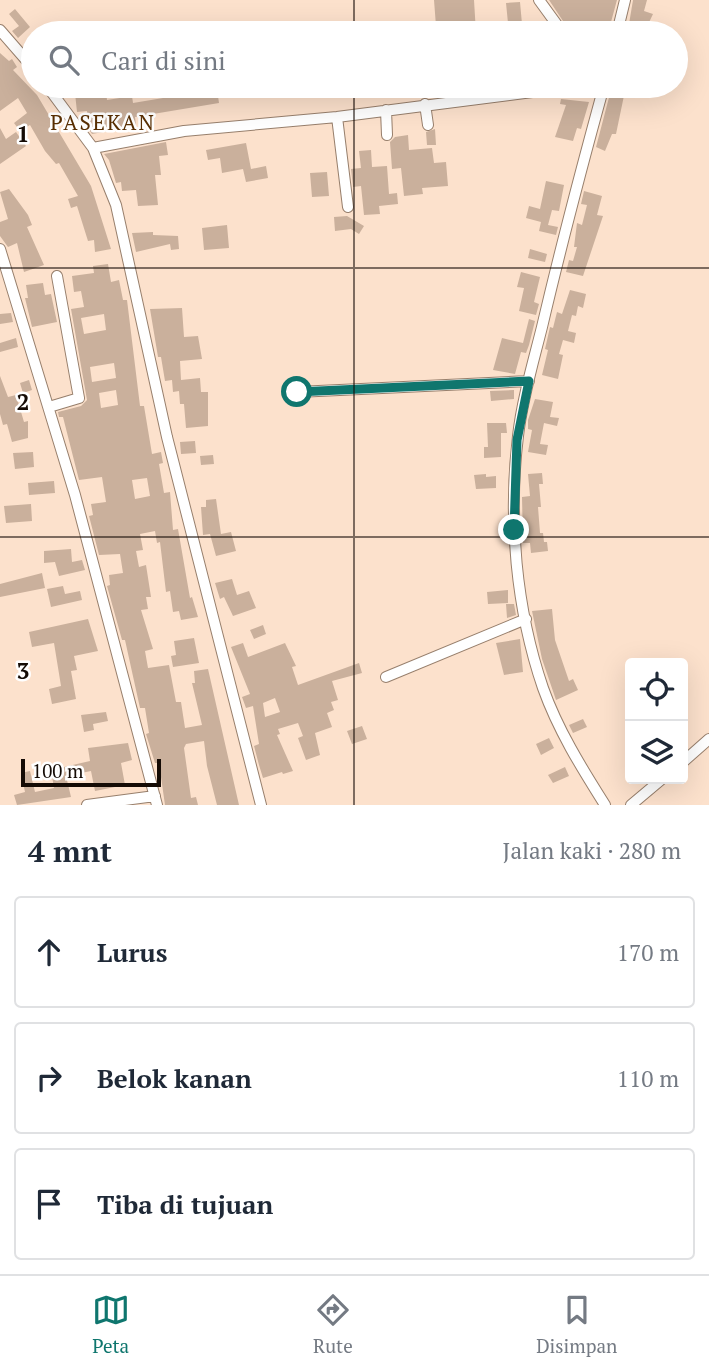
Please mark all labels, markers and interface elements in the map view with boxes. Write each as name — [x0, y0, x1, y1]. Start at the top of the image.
search box — [21, 21, 688, 98]
icon: search — [45, 41, 83, 79]
text: Cari di sini — [101, 43, 226, 77]
district label: PASEKAN — [50, 108, 156, 136]
text: 1 — [17, 118, 30, 149]
route start — [281, 376, 312, 407]
text: 2 — [17, 386, 30, 417]
route end — [498, 514, 529, 545]
text: 3 — [17, 655, 30, 686]
map controls — [625, 658, 688, 784]
button: locate — [625, 658, 688, 721]
button: layers — [625, 721, 688, 784]
scale bar — [21, 756, 161, 788]
text: 100 m — [32, 758, 83, 783]
text: 4 mnt — [28, 831, 112, 871]
text: Jalan kaki · 280 m — [503, 835, 681, 866]
icon: ahead — [30, 933, 68, 971]
text: Lurus — [97, 935, 167, 969]
text: 170 m — [617, 937, 679, 968]
icon: right — [30, 1059, 68, 1097]
text: Belok kanan — [97, 1061, 252, 1095]
text: 110 m — [617, 1063, 679, 1094]
icon: arrive — [30, 1185, 68, 1223]
text: Tiba di tujuan — [97, 1187, 273, 1221]
tab: Peta — [92, 1291, 130, 1358]
tab: Rute — [313, 1291, 353, 1358]
tab: Disimpan — [536, 1291, 617, 1358]

